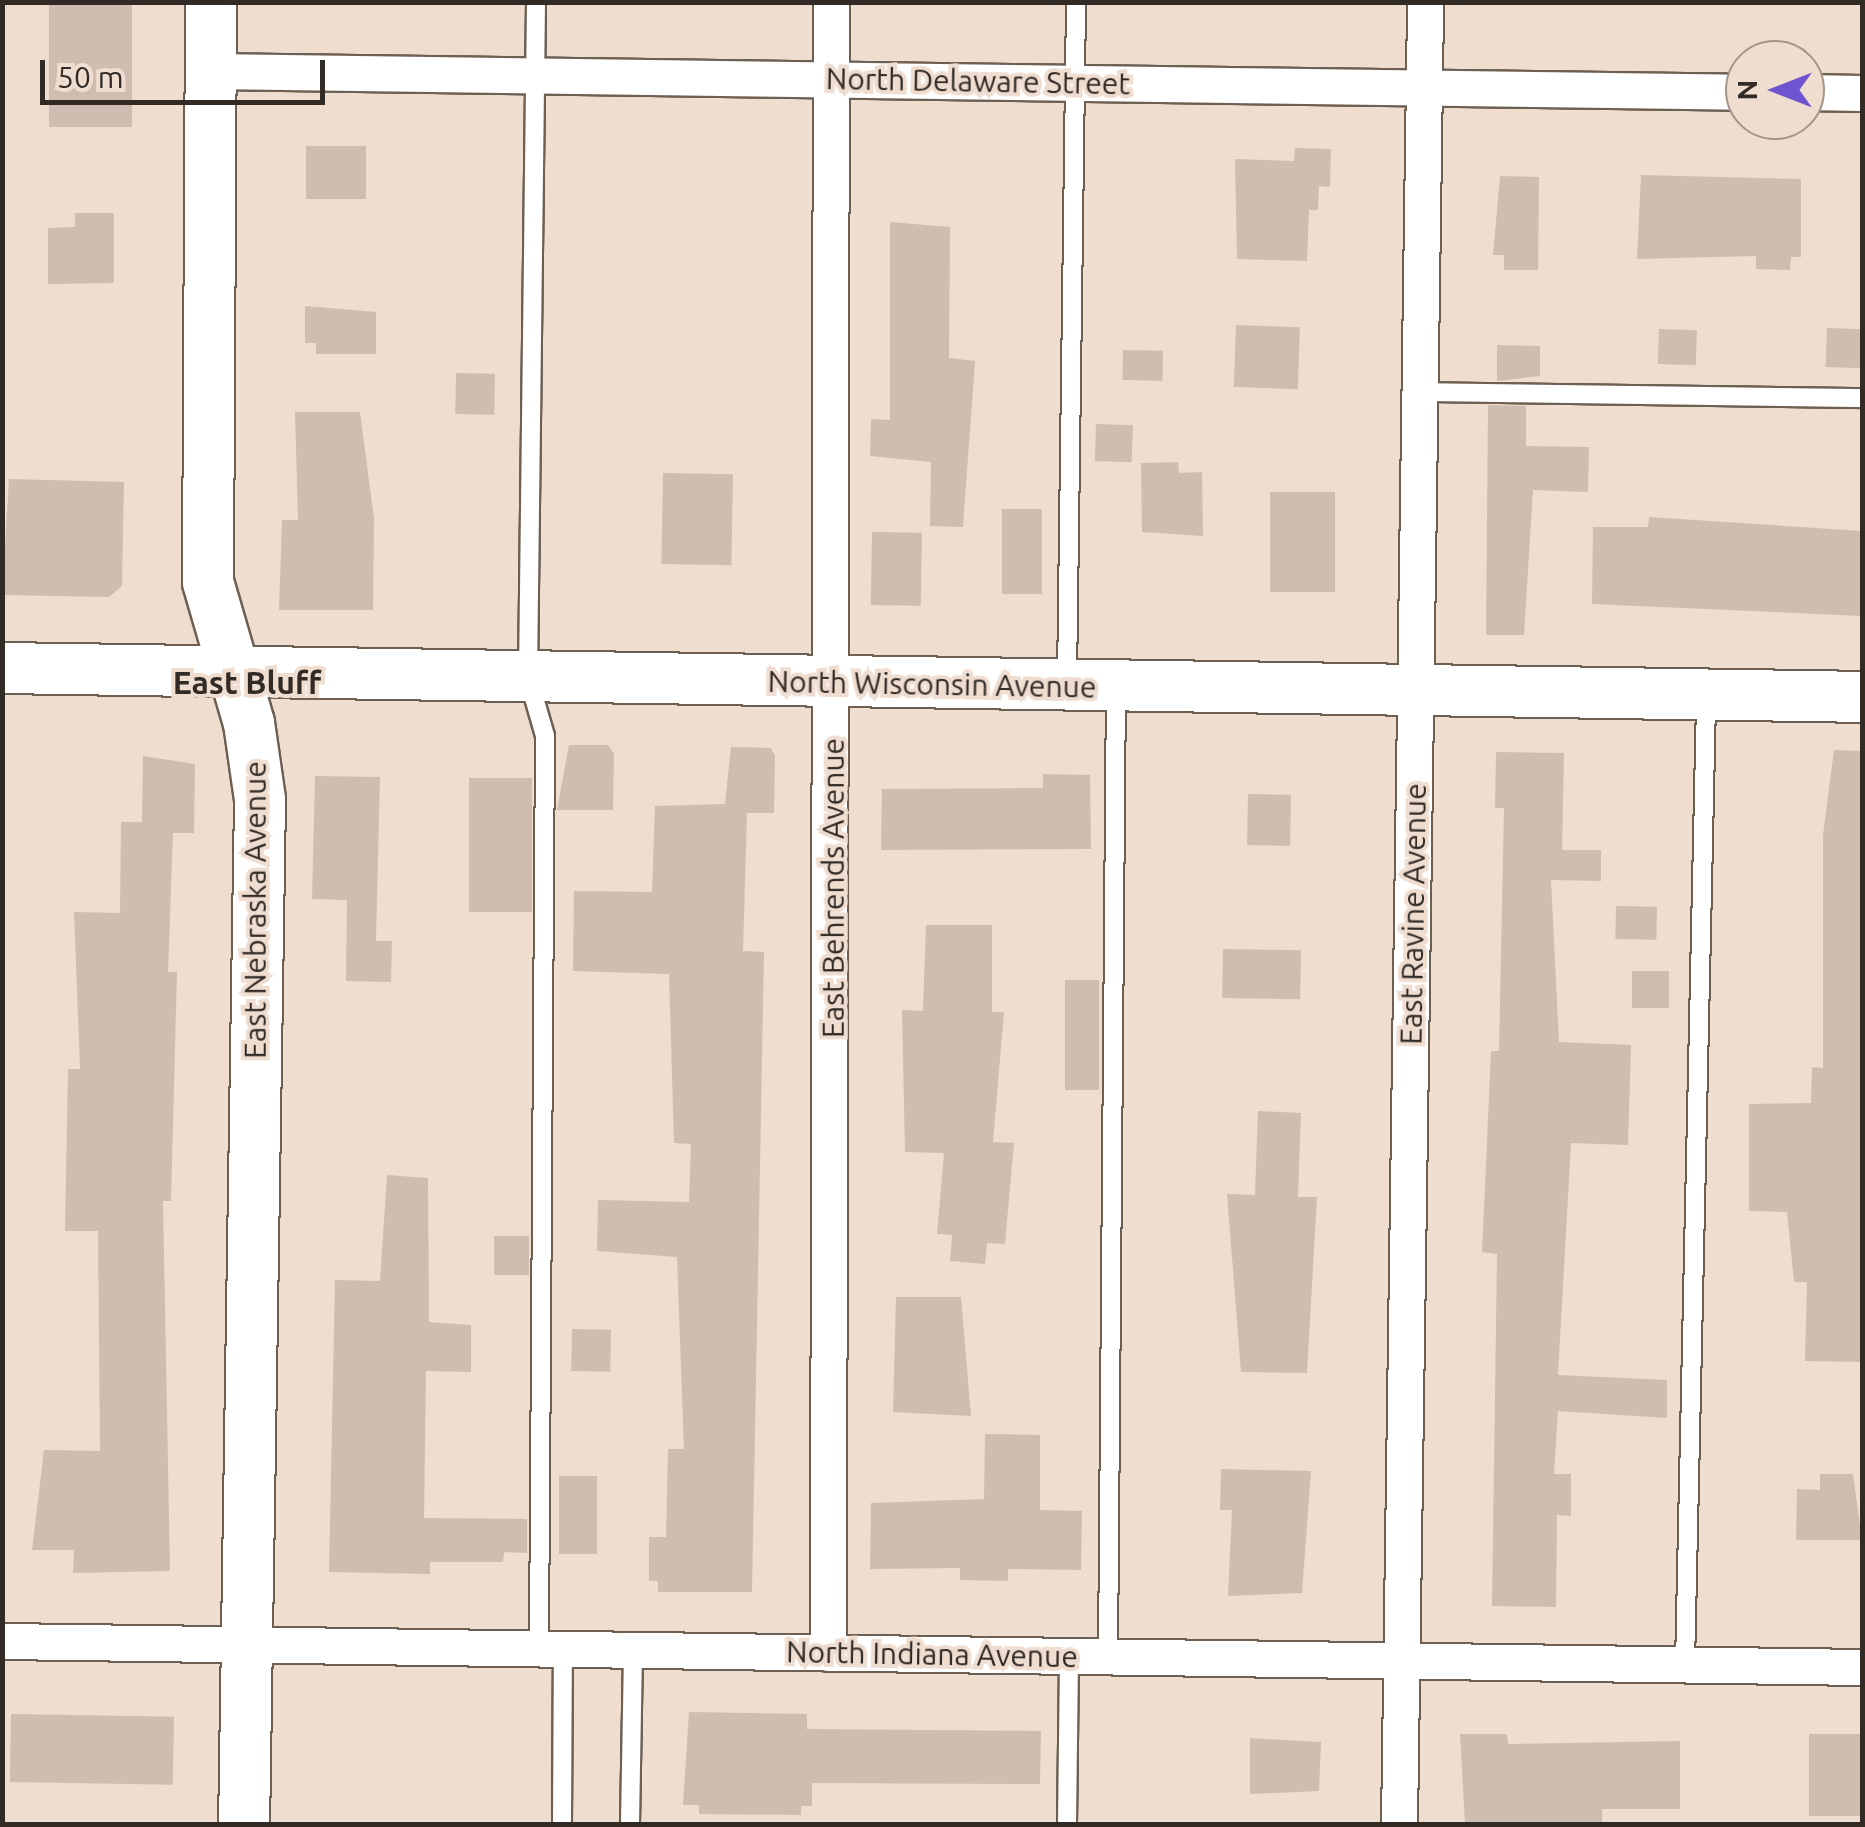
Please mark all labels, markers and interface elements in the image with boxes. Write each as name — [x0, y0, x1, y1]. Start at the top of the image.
scale bar — [45, 40, 330, 102]
north arrow — [1725, 40, 1825, 140]
text: 50 m — [57, 60, 124, 94]
street label: North Delaware Street — [826, 60, 1130, 102]
text: N — [1731, 80, 1762, 100]
district label: East Bluff — [173, 663, 321, 701]
street label: North Wisconsin Avenue — [767, 663, 1097, 705]
street label: East Behrends Avenue — [815, 738, 851, 1038]
street label: East Nebraska Avenue — [237, 761, 273, 1059]
street label: East Ravine Avenue — [1393, 783, 1433, 1045]
street label: North Indiana Avenue — [786, 1633, 1078, 1675]

